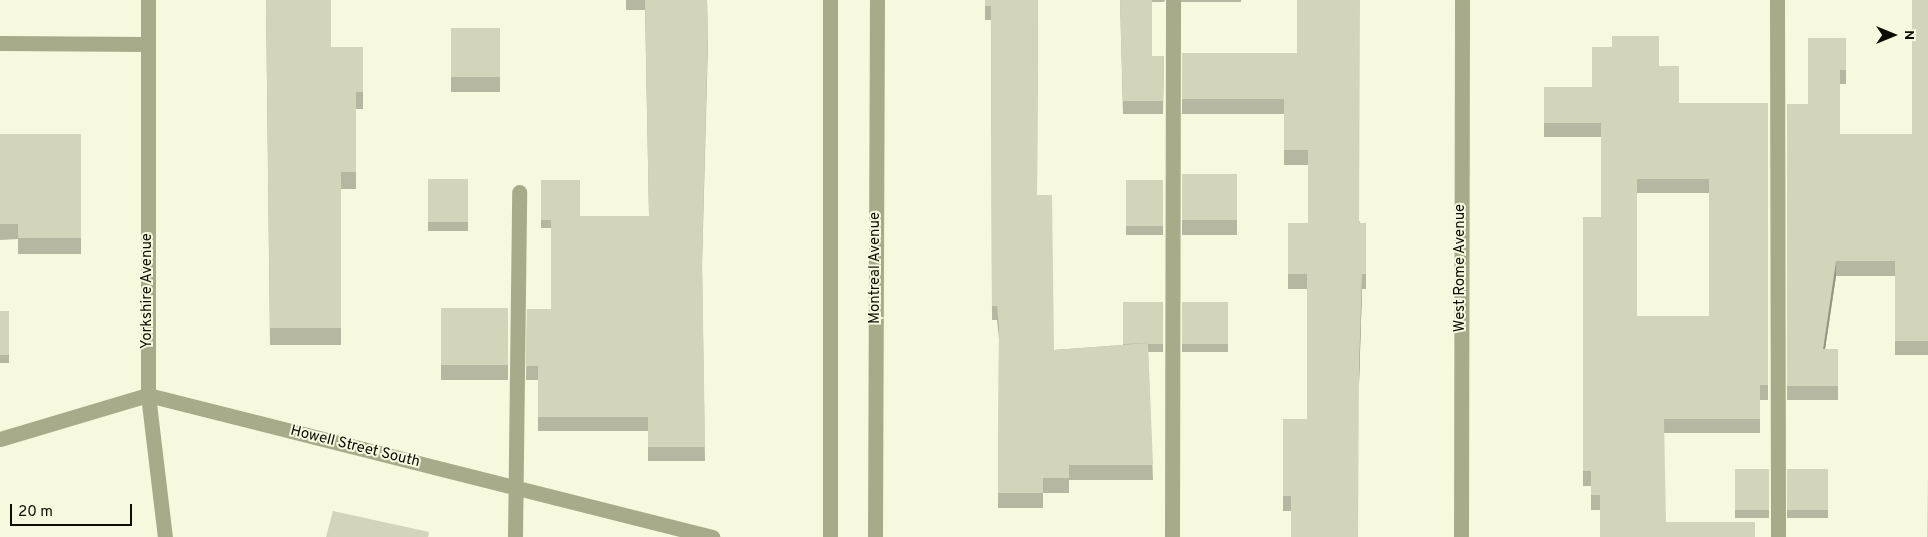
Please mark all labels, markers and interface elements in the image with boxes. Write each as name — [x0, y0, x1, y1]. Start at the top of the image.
north arrow — [1868, 10, 1918, 60]
text: N — [1900, 30, 1917, 40]
street label: West Rome Avenue — [1452, 204, 1470, 332]
street label: Montreal Avenue — [867, 212, 885, 324]
street label: Yorkshire Avenue — [139, 233, 157, 349]
street label: Howell Street South — [288, 422, 422, 472]
scale bar — [12, 494, 135, 526]
text: 20 m — [18, 503, 53, 522]

